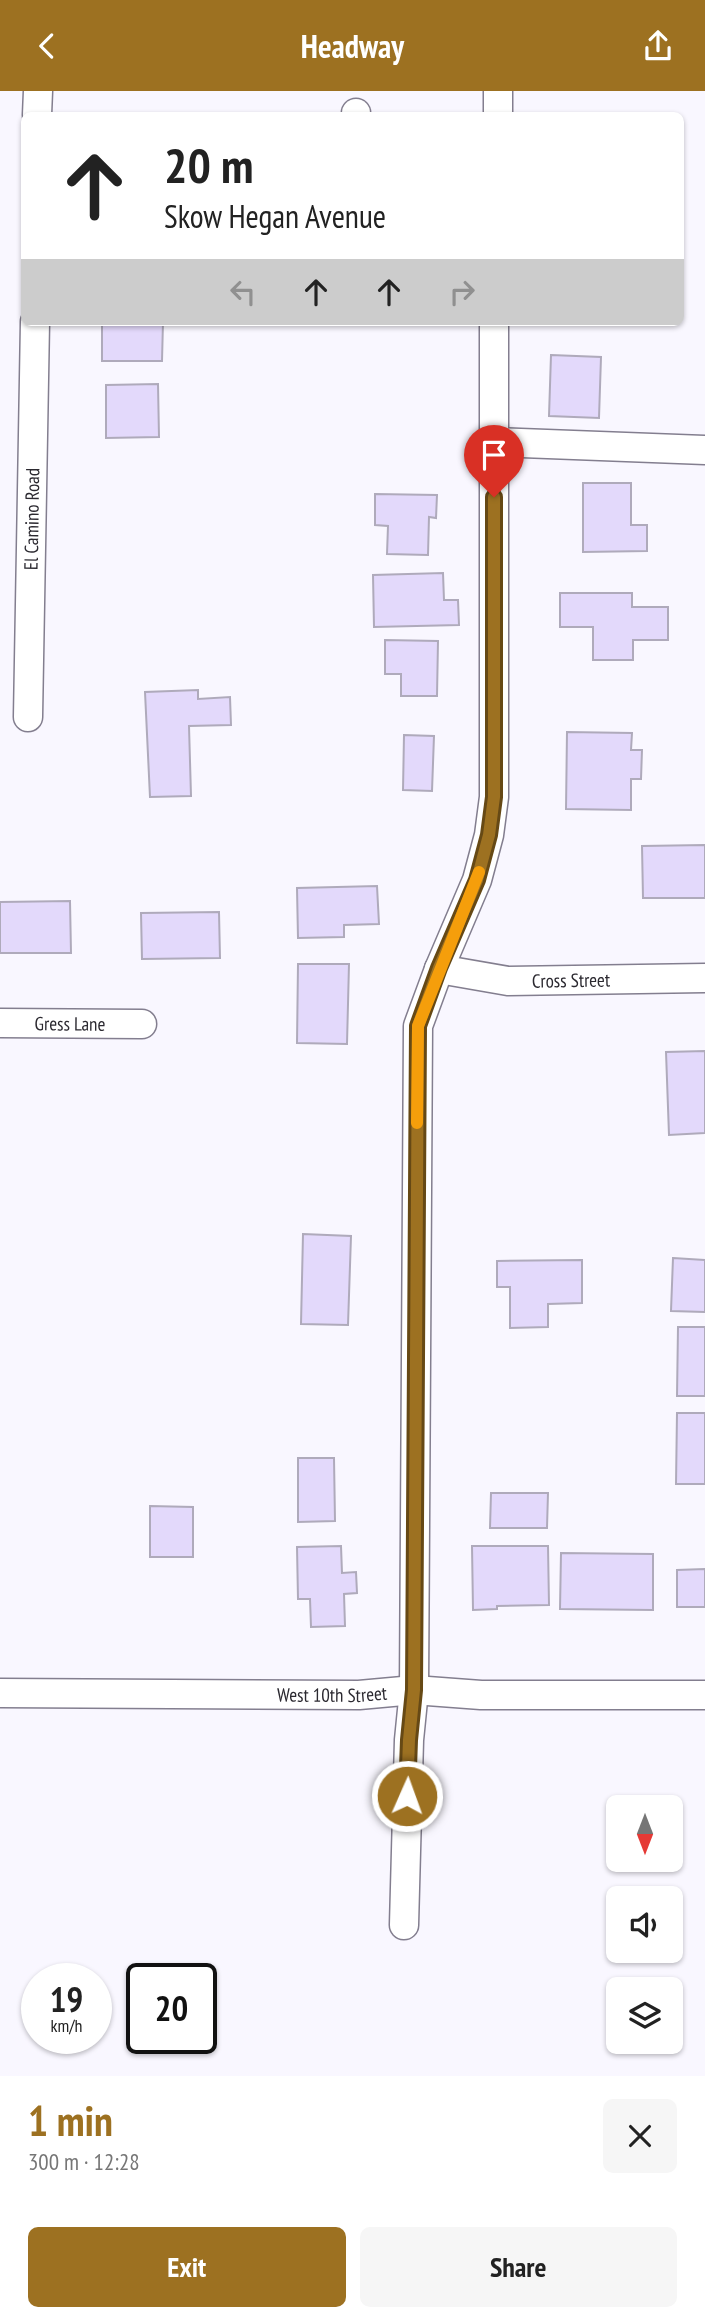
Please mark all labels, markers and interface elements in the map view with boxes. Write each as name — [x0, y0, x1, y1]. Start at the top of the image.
text: Headway — [301, 25, 404, 67]
icon: back — [28, 27, 66, 65]
icon: share — [639, 27, 677, 65]
text: 20 m — [164, 133, 253, 197]
icon: ahead — [49, 140, 140, 231]
text: Skow Hegan Avenue — [164, 195, 386, 237]
icon: left — [224, 273, 262, 311]
icon: ahead — [297, 273, 335, 311]
icon: ahead — [370, 273, 408, 311]
icon: right — [443, 273, 481, 311]
pin — [464, 425, 524, 497]
icon: arrive — [475, 436, 513, 474]
street label: El Camino Road — [19, 468, 44, 570]
street label: Cross Street — [532, 967, 611, 993]
street label: Gress Lane — [35, 1011, 106, 1036]
street label: West 10th Street — [277, 1680, 389, 1707]
position arrow — [370, 1759, 444, 1833]
north arrow — [606, 1795, 682, 1873]
map controls — [606, 1795, 683, 2054]
button: sound — [606, 1886, 683, 1963]
speed limit sign: 20 — [126, 1963, 217, 2054]
text: 19 — [50, 1976, 83, 2022]
button: layers — [606, 1977, 683, 2054]
text: km/h — [51, 2014, 82, 2037]
text: 1 min — [28, 2093, 113, 2148]
button: close — [603, 2099, 677, 2173]
text: 300 m · 12:28 — [28, 2147, 140, 2176]
button: Exit — [28, 2227, 346, 2307]
button: Share — [360, 2227, 677, 2307]

